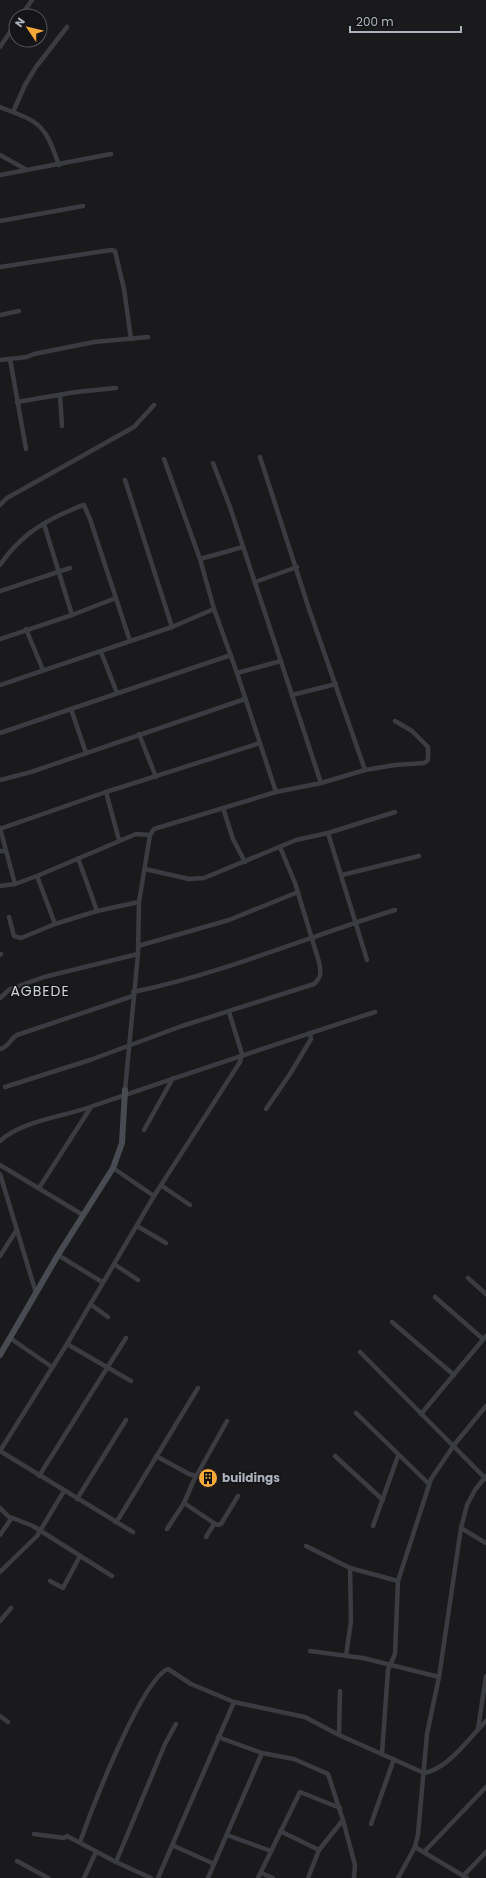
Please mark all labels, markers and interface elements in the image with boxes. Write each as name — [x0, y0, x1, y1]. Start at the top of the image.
north arrow — [8, 8, 48, 48]
scale bar — [350, 8, 461, 34]
text: 200 m — [356, 13, 394, 30]
text: N — [11, 14, 29, 30]
district label: AGBEDE — [10, 981, 70, 1001]
building icon: buildings — [197, 1467, 219, 1489]
place label: buildings — [222, 1469, 280, 1486]

